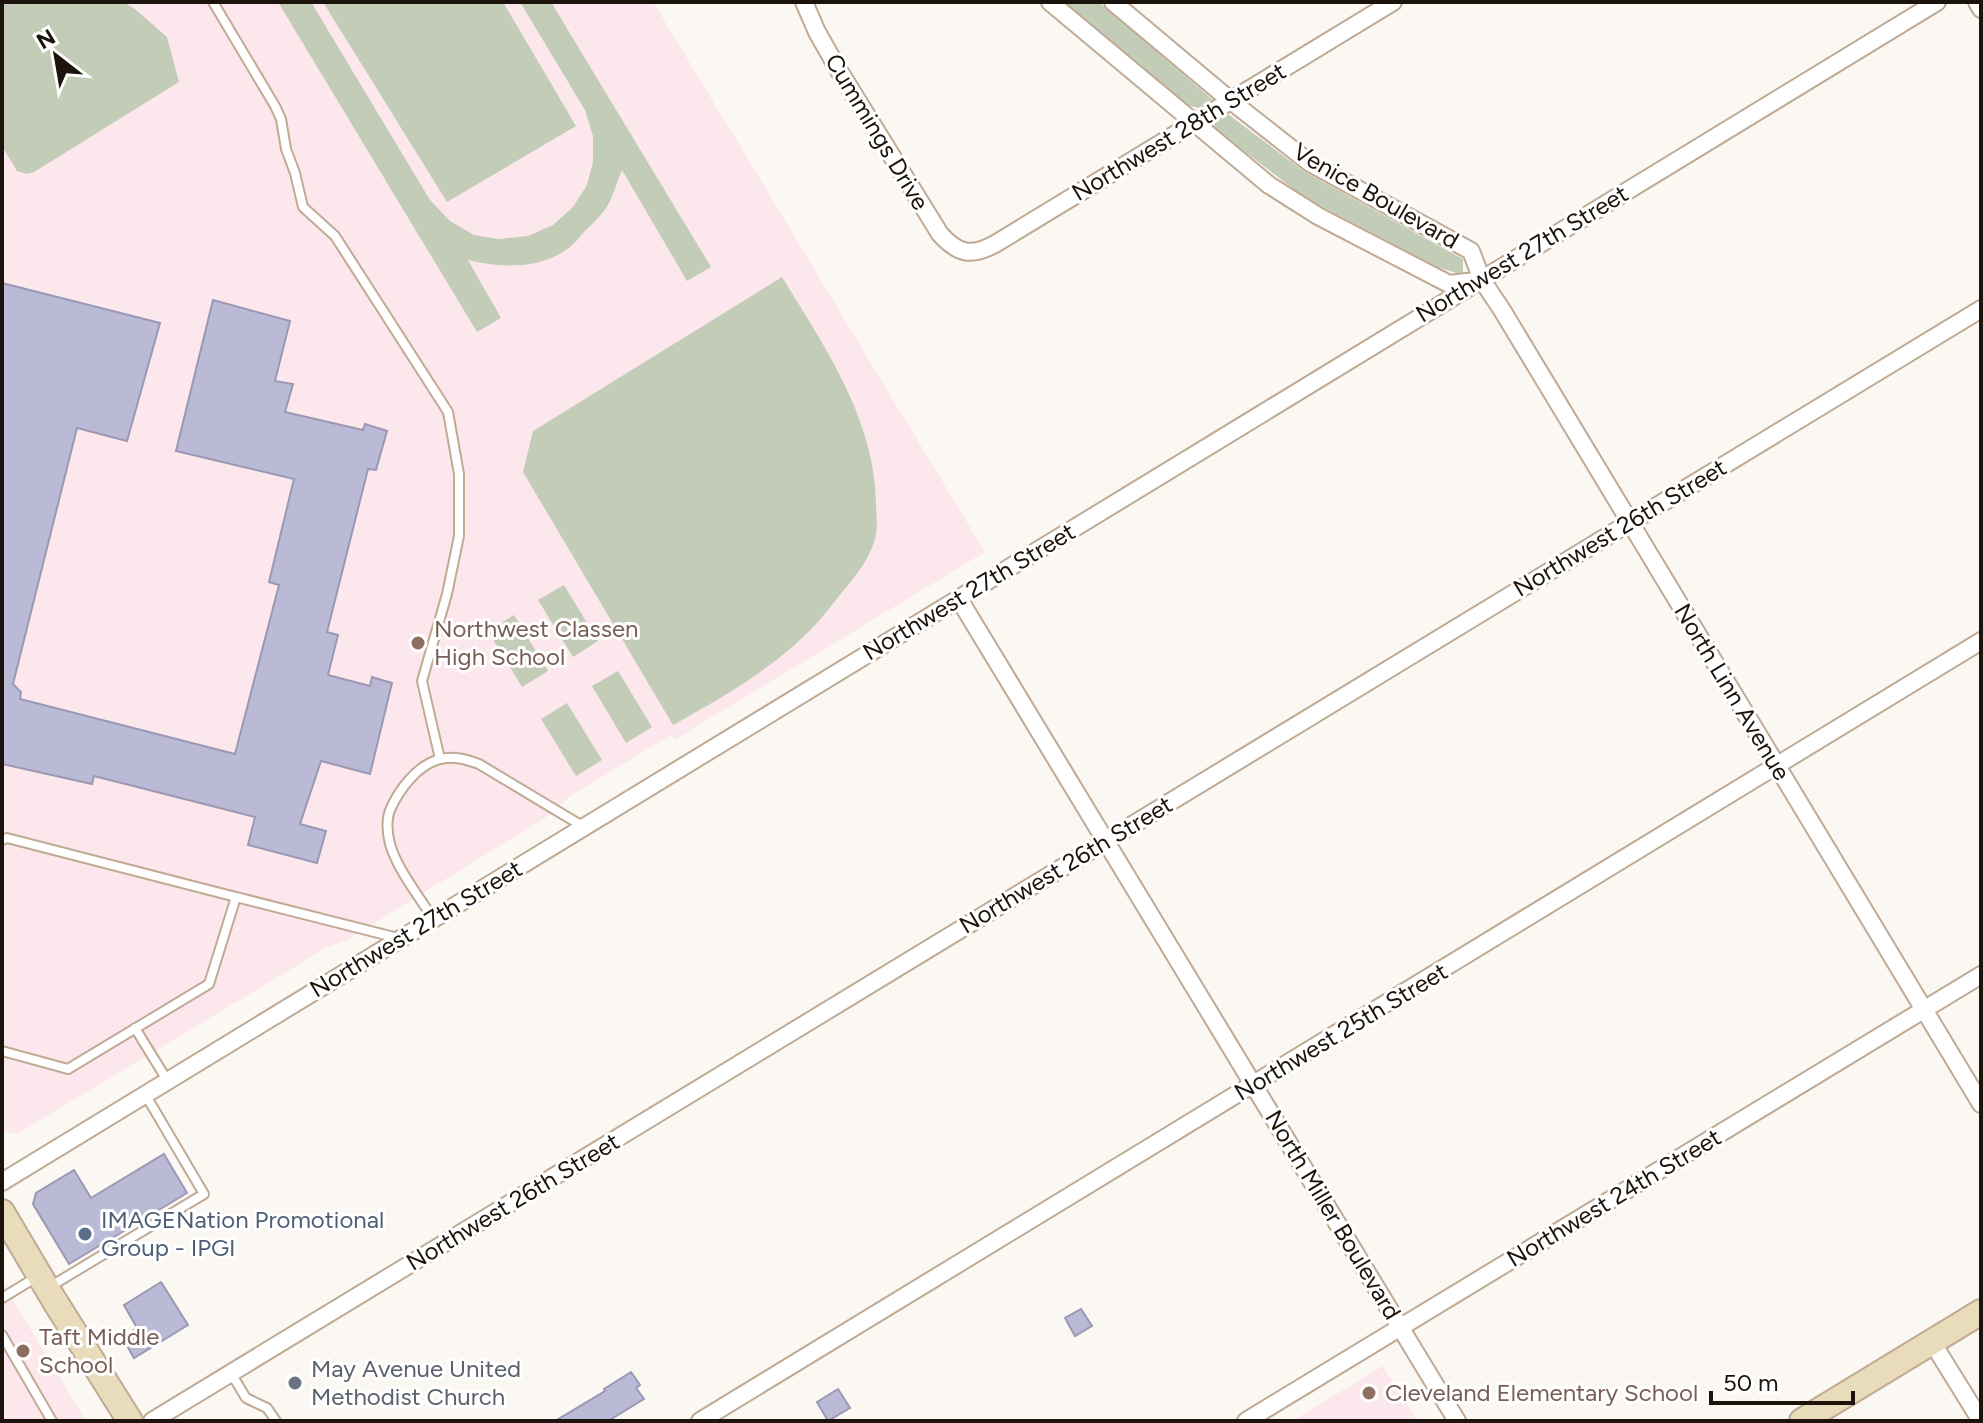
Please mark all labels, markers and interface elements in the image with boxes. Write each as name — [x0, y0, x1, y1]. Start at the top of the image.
north arrow — [16, 16, 96, 96]
text: N — [32, 23, 60, 55]
street label: Cummings Drive — [819, 48, 935, 215]
street label: Northwest 28th Street — [1066, 56, 1291, 207]
street label: Venice Boulevard — [1288, 136, 1464, 255]
street label: Northwest 27th Street — [1410, 179, 1633, 328]
street label: Northwest 26th Street — [1508, 452, 1731, 603]
street label: Northwest 27th Street — [857, 517, 1080, 666]
street label: North Linn Avenue — [1668, 598, 1797, 785]
place label: Northwest Classen High School — [434, 614, 638, 671]
marker: Northwest Classen High School — [409, 634, 427, 652]
street label: Northwest 26th Street — [954, 789, 1177, 940]
street label: Northwest 27th Street — [304, 854, 527, 1003]
street label: Northwest 25th Street — [1229, 956, 1453, 1107]
street label: North Miller Boulevard — [1259, 1105, 1407, 1325]
street label: Northwest 24th Street — [1501, 1122, 1726, 1273]
street label: Northwest 26th Street — [401, 1126, 624, 1277]
place label: IMAGENation Promotional Group - IPGI — [101, 1205, 384, 1262]
marker: IMAGENation Promotional Group - IPGI — [76, 1225, 94, 1243]
place label: Taft Middle School — [39, 1322, 159, 1379]
marker: Taft Middle School — [14, 1342, 32, 1360]
place label: May Avenue United Methodist Church — [311, 1354, 521, 1411]
scale bar — [1711, 1355, 1853, 1405]
text: 50 m — [1723, 1368, 1779, 1397]
marker: May Avenue United Methodist Church — [286, 1374, 304, 1392]
place label: Cleveland Elementary School — [1385, 1378, 1698, 1407]
marker: Cleveland Elementary School — [1360, 1384, 1378, 1402]

